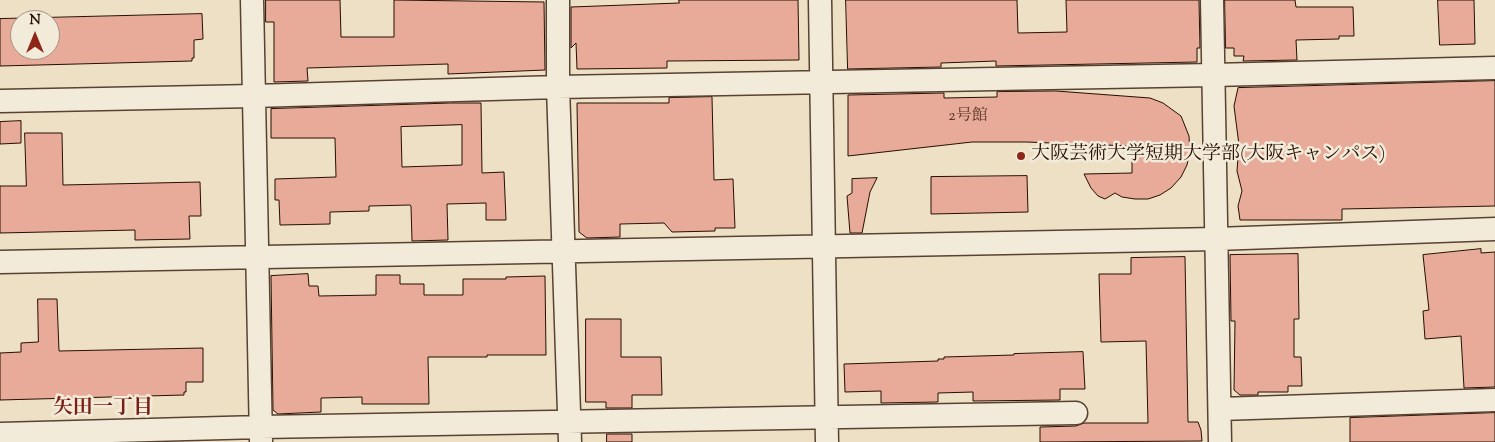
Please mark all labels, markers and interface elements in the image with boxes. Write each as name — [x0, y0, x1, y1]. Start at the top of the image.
north arrow — [10, 10, 60, 60]
text: N — [29, 11, 41, 31]
house number: 2号館 — [948, 107, 988, 127]
place label: 大阪芸術大学短期大学部(大阪キャンパス) — [1031, 145, 1385, 167]
marker: 大阪芸術大学短期大学部(大阪キャンパス) — [1015, 150, 1027, 162]
district label: 矢田一丁目 — [53, 398, 153, 422]

